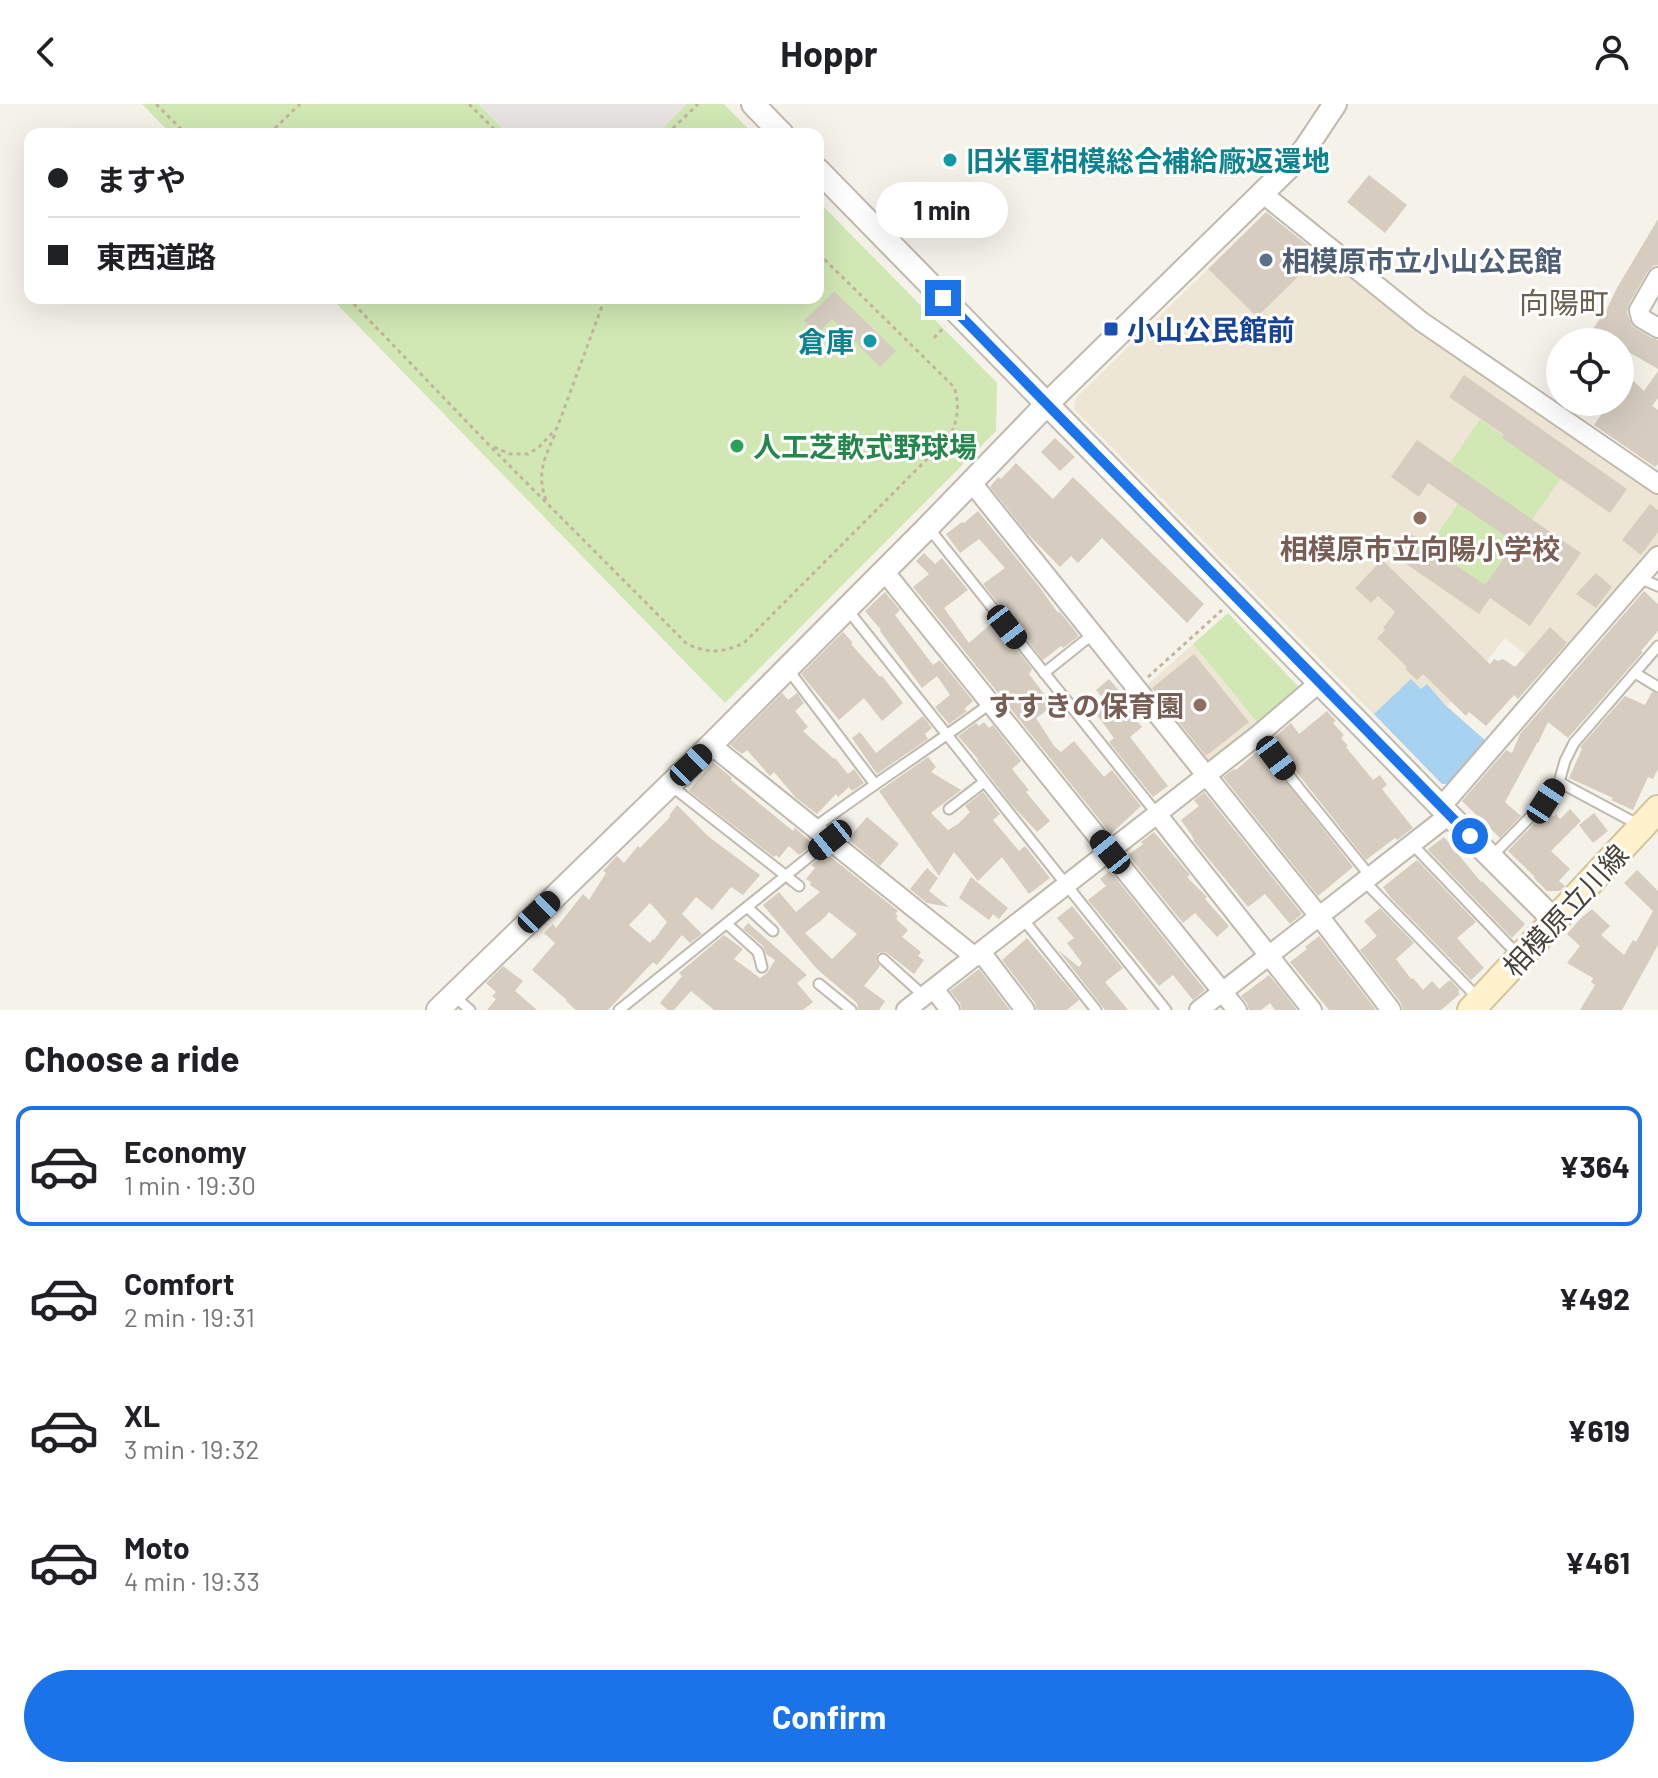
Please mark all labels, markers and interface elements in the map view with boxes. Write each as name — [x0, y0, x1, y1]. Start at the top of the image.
icon: back — [24, 30, 68, 74]
icon: person — [1590, 30, 1634, 74]
text: Hoppr — [780, 31, 878, 74]
place label: 旧米軍相模総合補給廠返還地 — [966, 143, 1330, 177]
marker: 旧米軍相模総合補給廠返還地 — [941, 151, 959, 169]
text: ますや — [96, 161, 186, 197]
callout: 1 min — [877, 182, 1009, 238]
text: 1 min — [914, 194, 970, 225]
text: 東西道路 — [96, 238, 216, 274]
place label: 相模原市立小山公民館 — [1282, 243, 1562, 277]
marker: 相模原市立小山公民館 — [1257, 251, 1275, 269]
route end — [925, 280, 961, 316]
district label: 向陽町 — [1519, 284, 1609, 320]
place label: 小山公民館前 — [1127, 312, 1295, 346]
marker: 小山公民館前 — [1102, 320, 1120, 338]
place label: 倉庫 — [798, 324, 854, 358]
map controls — [1546, 328, 1634, 416]
button: locate — [1546, 328, 1634, 416]
marker: 倉庫 — [861, 332, 879, 350]
place label: 人工芝軟式野球場 — [753, 429, 977, 463]
marker: 人工芝軟式野球場 — [728, 437, 746, 455]
marker: 相模原市立向陽小学校 — [1411, 509, 1429, 527]
place label: 相模原市立向陽小学校 — [1280, 531, 1560, 565]
car — [983, 601, 1031, 653]
place label: すすきの保育園 — [988, 688, 1184, 722]
marker: すすきの保育園 — [1191, 696, 1209, 714]
car — [1252, 732, 1300, 784]
car — [665, 740, 717, 790]
car — [1523, 774, 1569, 828]
car — [804, 816, 856, 864]
route start — [1452, 818, 1488, 854]
car — [1086, 826, 1134, 878]
street label: 相模原立川線 — [1495, 837, 1635, 983]
car — [513, 887, 565, 937]
text: Choose a ride — [24, 1036, 240, 1079]
icon: car — [28, 1130, 100, 1202]
text: Economy — [124, 1133, 247, 1169]
text: ¥364 — [1559, 1148, 1630, 1184]
text: 1 min · 19:30 — [124, 1169, 256, 1200]
icon: car — [28, 1262, 100, 1334]
text: Comfort — [124, 1265, 234, 1301]
text: ¥492 — [1559, 1280, 1630, 1316]
text: 2 min · 19:31 — [124, 1301, 255, 1332]
icon: car — [28, 1394, 100, 1466]
text: XL — [124, 1397, 160, 1433]
text: ¥619 — [1567, 1412, 1630, 1448]
text: 3 min · 19:32 — [124, 1433, 259, 1464]
icon: car — [28, 1526, 100, 1598]
text: Moto — [124, 1529, 190, 1565]
text: ¥461 — [1565, 1544, 1630, 1580]
text: 4 min · 19:33 — [124, 1565, 260, 1596]
button: Confirm — [24, 1670, 1634, 1762]

